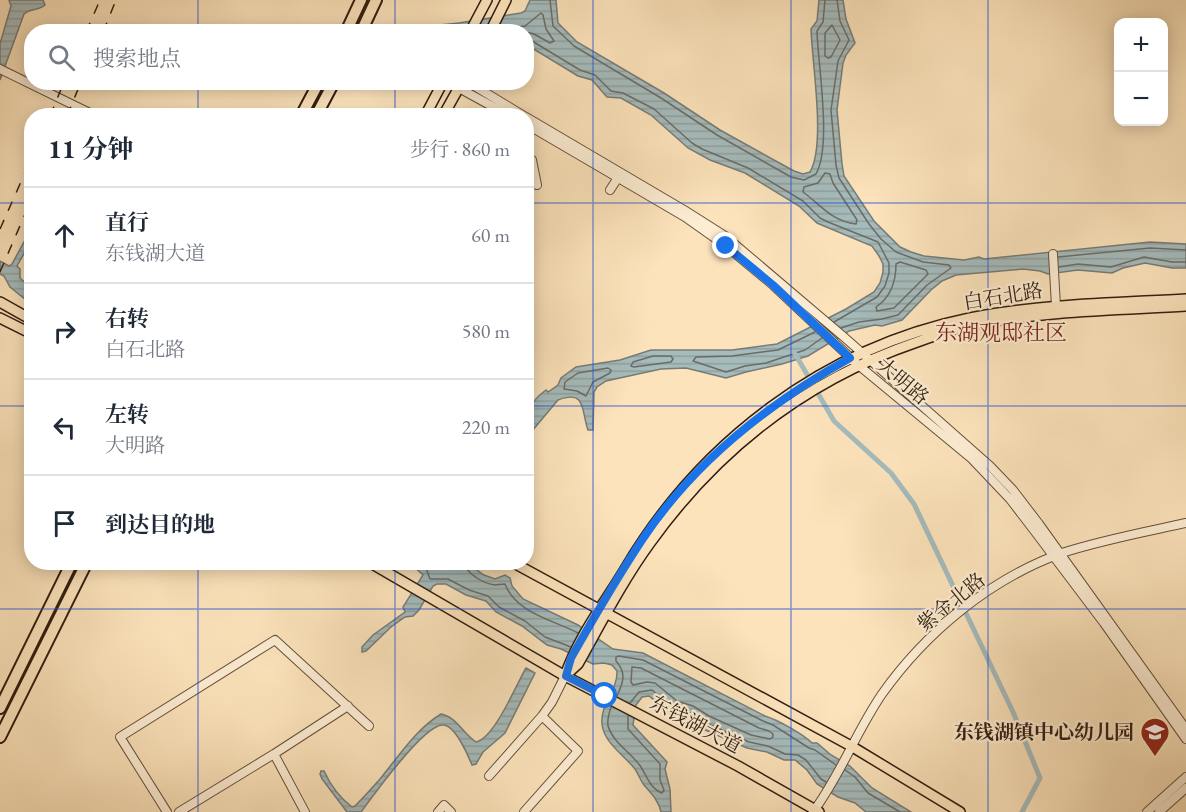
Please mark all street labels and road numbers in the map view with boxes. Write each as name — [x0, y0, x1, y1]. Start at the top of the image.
street label: 白石北路 — [961, 277, 1045, 315]
street label: 大明路 — [872, 352, 934, 410]
street label: 紫金北路 — [912, 567, 990, 637]
street label: 东钱湖大道 — [646, 689, 746, 759]

